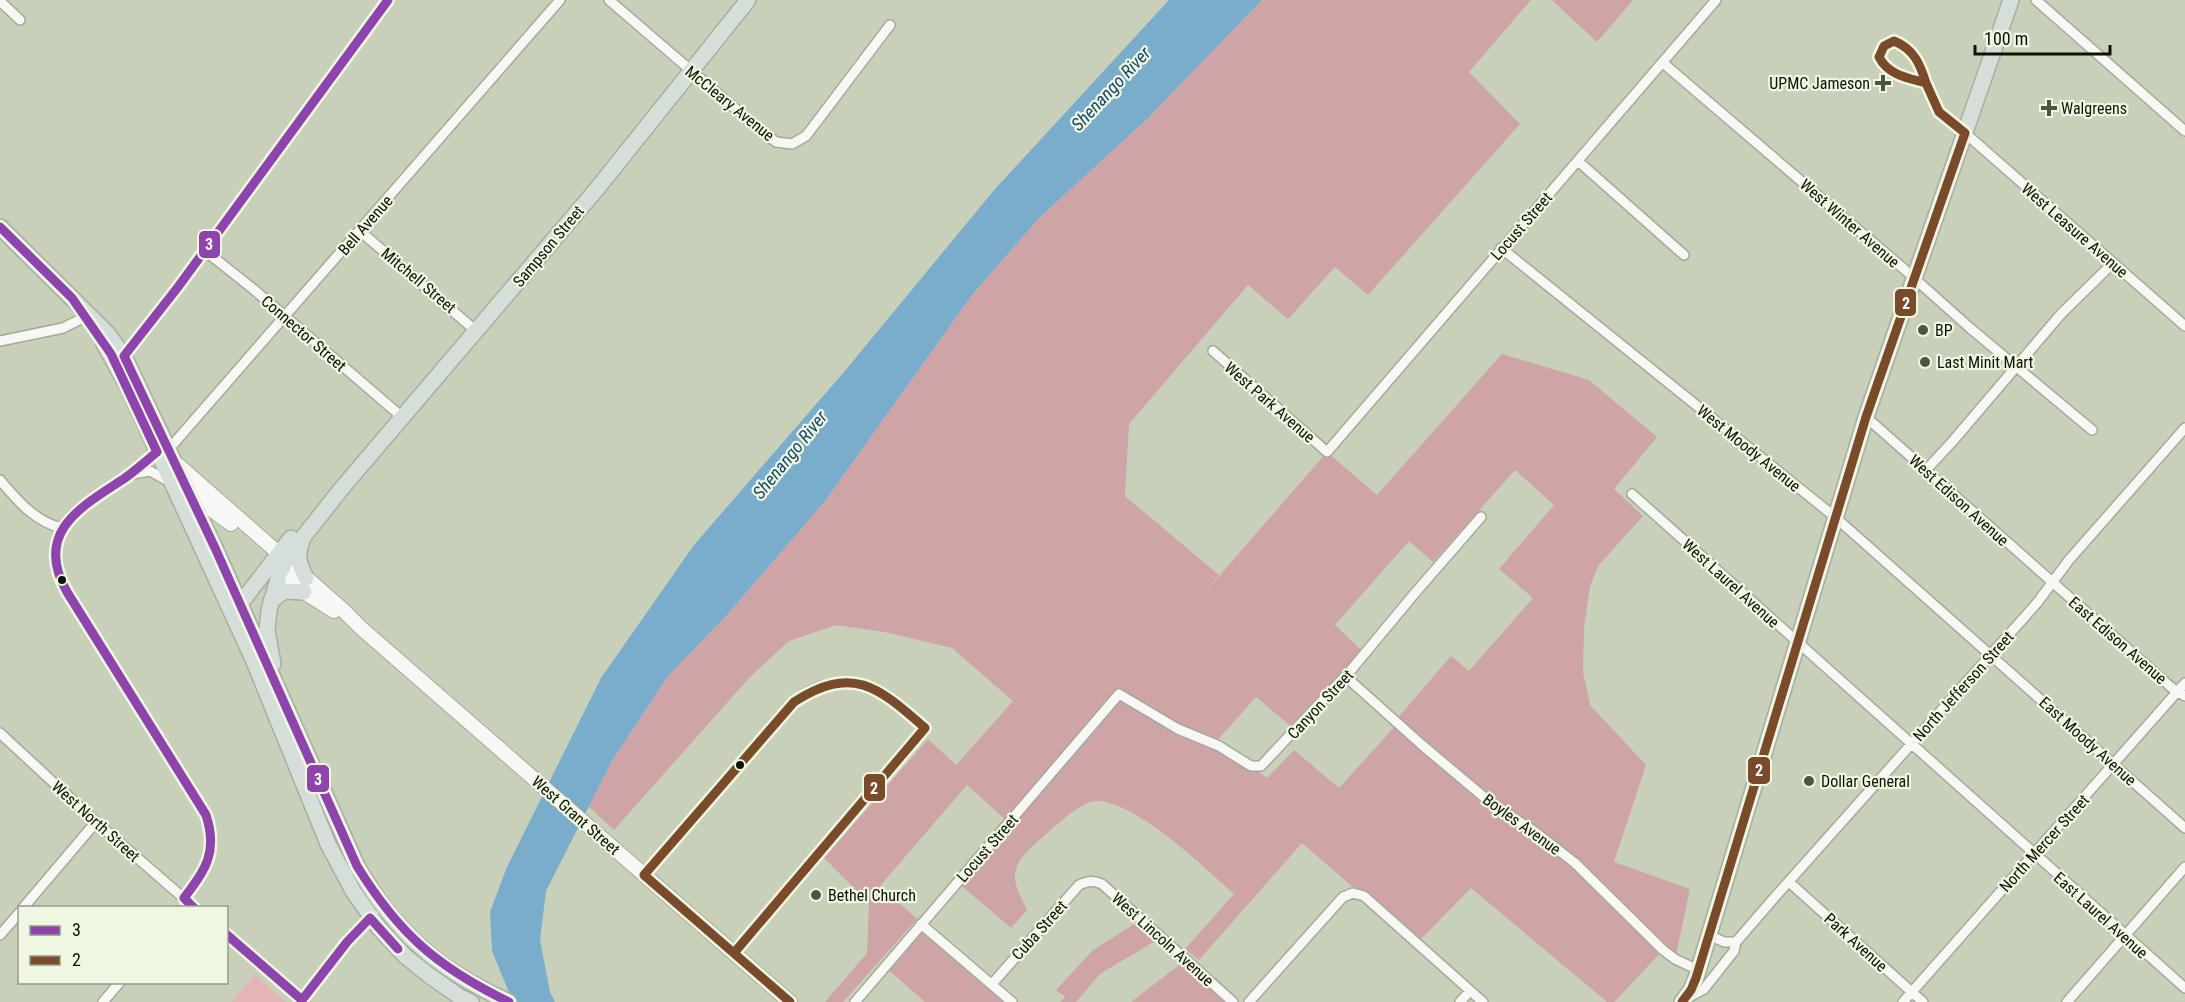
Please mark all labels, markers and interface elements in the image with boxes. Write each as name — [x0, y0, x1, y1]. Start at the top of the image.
scale bar — [1975, 18, 2110, 56]
text: 100 m — [1984, 28, 2028, 49]
water label: Shenango River — [1067, 42, 1155, 135]
street label: McCleary Avenue — [681, 62, 778, 145]
place label: UPMC Jameson — [1769, 74, 1870, 93]
marker: UPMC Jameson — [1874, 74, 1892, 92]
place label: Walgreens — [2061, 99, 2127, 118]
marker: Walgreens — [2042, 101, 2056, 115]
street label: West Winter Avenue — [1796, 175, 1903, 272]
street label: West Leasure Avenue — [2018, 179, 2132, 282]
street label: Locust Street — [1487, 188, 1556, 264]
street label: Bell Avenue — [334, 191, 397, 259]
street label: Sampson Street — [509, 202, 588, 291]
line badge: 3 — [198, 230, 221, 259]
text: 3 — [205, 235, 213, 254]
street label: Mitchell Street — [377, 244, 460, 317]
line badge: 2 — [1894, 288, 1917, 317]
street label: Connector Street — [257, 291, 350, 376]
text: 2 — [1902, 294, 1910, 313]
place label: BP — [1935, 321, 1953, 340]
marker: BP — [1916, 323, 1930, 337]
place label: Last Minit Mart — [1937, 353, 2034, 372]
marker: Last Minit Mart — [1918, 355, 1932, 369]
street label: West Park Avenue — [1221, 358, 1319, 447]
street label: West Moody Avenue — [1693, 401, 1804, 496]
water label: Shenango River — [748, 406, 832, 503]
street label: West Edison Avenue — [1905, 451, 2012, 550]
street label: West Laurel Avenue — [1678, 535, 1783, 632]
unlabelled marker — [56, 574, 68, 586]
street label: East Edison Avenue — [2065, 593, 2171, 688]
street label: North Jefferson Street — [1909, 627, 2018, 745]
street label: Canyon Street — [1283, 665, 1357, 743]
street label: East Moody Avenue — [2035, 693, 2140, 790]
line badge: 2 — [1747, 756, 1771, 785]
unlabelled marker — [734, 759, 746, 771]
text: 2 — [1755, 761, 1763, 780]
line badge: 3 — [306, 764, 330, 793]
text: 3 — [314, 770, 322, 789]
street label: West Grant Street — [528, 772, 624, 859]
place label: Dollar General — [1821, 772, 1910, 791]
line badge: 2 — [863, 773, 886, 802]
marker: Dollar General — [1802, 774, 1816, 788]
street label: West North Street — [48, 777, 144, 866]
text: 2 — [870, 779, 878, 798]
street label: Boyles Avenue — [1479, 790, 1564, 859]
street label: North Mercer Street — [1996, 790, 2093, 896]
street label: Locust Street — [953, 810, 1022, 886]
street label: East Laurel Avenue — [2050, 868, 2152, 963]
place label: Bethel Church — [828, 886, 916, 905]
marker: Bethel Church — [809, 888, 823, 902]
street label: West Lincoln Avenue — [1108, 889, 1218, 990]
street label: Cuba Street — [1008, 896, 1071, 964]
legend — [18, 906, 228, 984]
street label: Park Avenue — [1820, 909, 1891, 976]
text: 3 — [72, 919, 81, 940]
text: 2 — [72, 949, 81, 970]

